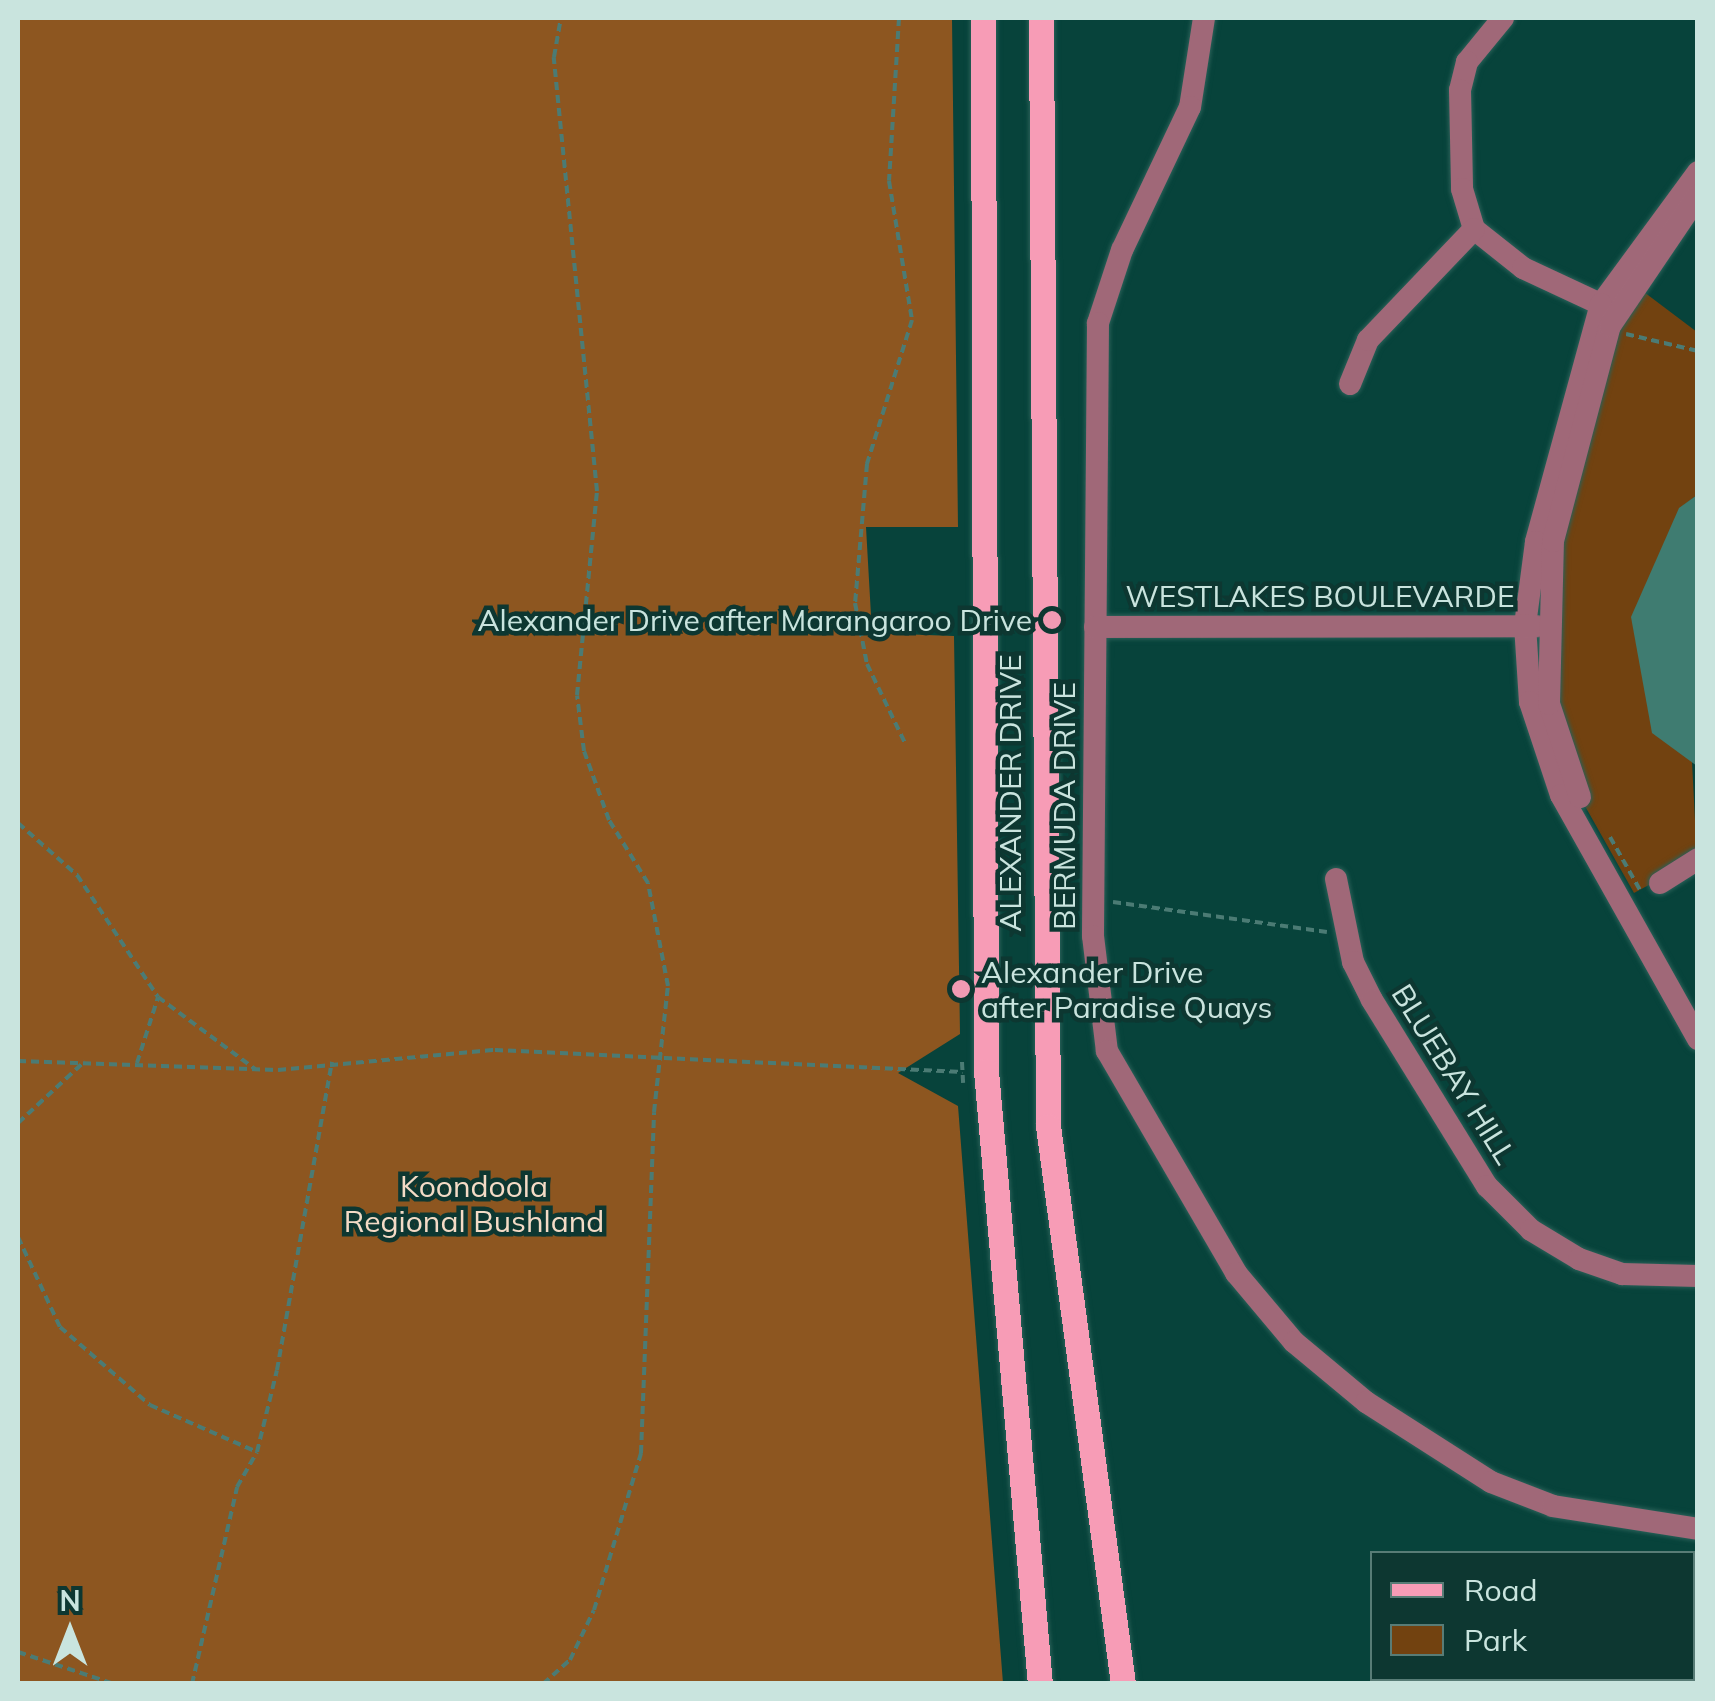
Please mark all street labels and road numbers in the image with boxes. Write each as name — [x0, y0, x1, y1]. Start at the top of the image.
street label: WESTLAKES BOULEVARDE — [1125, 578, 1515, 614]
street label: ALEXANDER DRIVE — [992, 654, 1028, 932]
street label: BERMUDA DRIVE — [1046, 682, 1082, 930]
street label: BLUEBAY HILL — [1384, 977, 1524, 1171]

